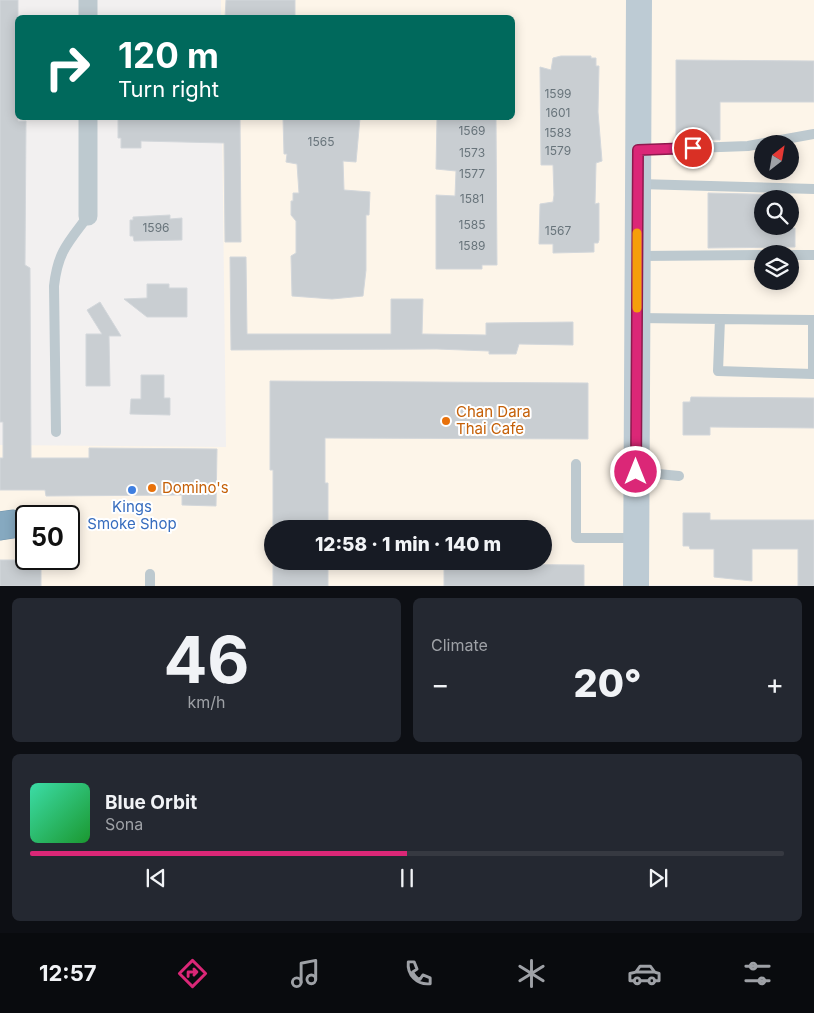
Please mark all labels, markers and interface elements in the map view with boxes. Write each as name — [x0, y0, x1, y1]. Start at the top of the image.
text: 120 m — [118, 34, 219, 76]
icon: right — [35, 35, 100, 100]
text: Turn right — [118, 76, 219, 102]
house number: 1599 — [544, 86, 572, 101]
house number: 1601 — [546, 105, 570, 120]
house number: 1569 — [458, 123, 486, 138]
house number: 1583 — [544, 125, 572, 140]
pin — [672, 127, 714, 169]
house number: 1565 — [308, 134, 334, 149]
icon: arrive — [679, 134, 707, 162]
north arrow — [754, 135, 799, 180]
map controls — [754, 135, 799, 290]
house number: 1579 — [545, 143, 571, 158]
house number: 1573 — [459, 145, 485, 160]
house number: 1577 — [459, 166, 485, 181]
button: search — [754, 190, 799, 235]
house number: 1581 — [460, 191, 484, 206]
house number: 1585 — [459, 217, 485, 232]
house number: 1596 — [142, 220, 170, 235]
house number: 1567 — [545, 223, 571, 238]
house number: 1589 — [458, 238, 486, 253]
button: layers — [754, 245, 799, 290]
place label: Chan Dara Thai Cafe — [456, 402, 531, 438]
marker: Chan Dara Thai Cafe — [440, 415, 452, 427]
position arrow — [609, 445, 661, 497]
place label: Domino's — [162, 478, 229, 497]
marker: Domino's — [146, 482, 158, 494]
marker: Kings Smoke Shop — [126, 484, 138, 496]
place label: Kings Smoke Shop — [87, 497, 177, 533]
speed limit sign: 50 — [15, 505, 80, 570]
text: 12:58 · 1 min · 140 m — [315, 533, 501, 556]
text: 46 — [163, 620, 250, 699]
text: Climate — [431, 635, 488, 655]
text: 20° — [573, 660, 642, 706]
text: − — [431, 667, 450, 701]
text: + — [765, 667, 784, 701]
text: km/h — [187, 692, 226, 712]
text: Blue Orbit — [105, 791, 197, 814]
text: Sona — [105, 814, 143, 834]
icon: previous — [142, 864, 170, 892]
icon: pause — [393, 864, 421, 892]
icon: next — [644, 864, 672, 892]
icon: directions — [175, 956, 210, 991]
icon: music — [288, 956, 323, 991]
icon: phone — [401, 956, 436, 991]
icon: climate — [514, 956, 549, 991]
icon: car — [627, 956, 662, 991]
icon: filters — [740, 956, 775, 991]
text: 12:57 — [39, 960, 97, 986]

